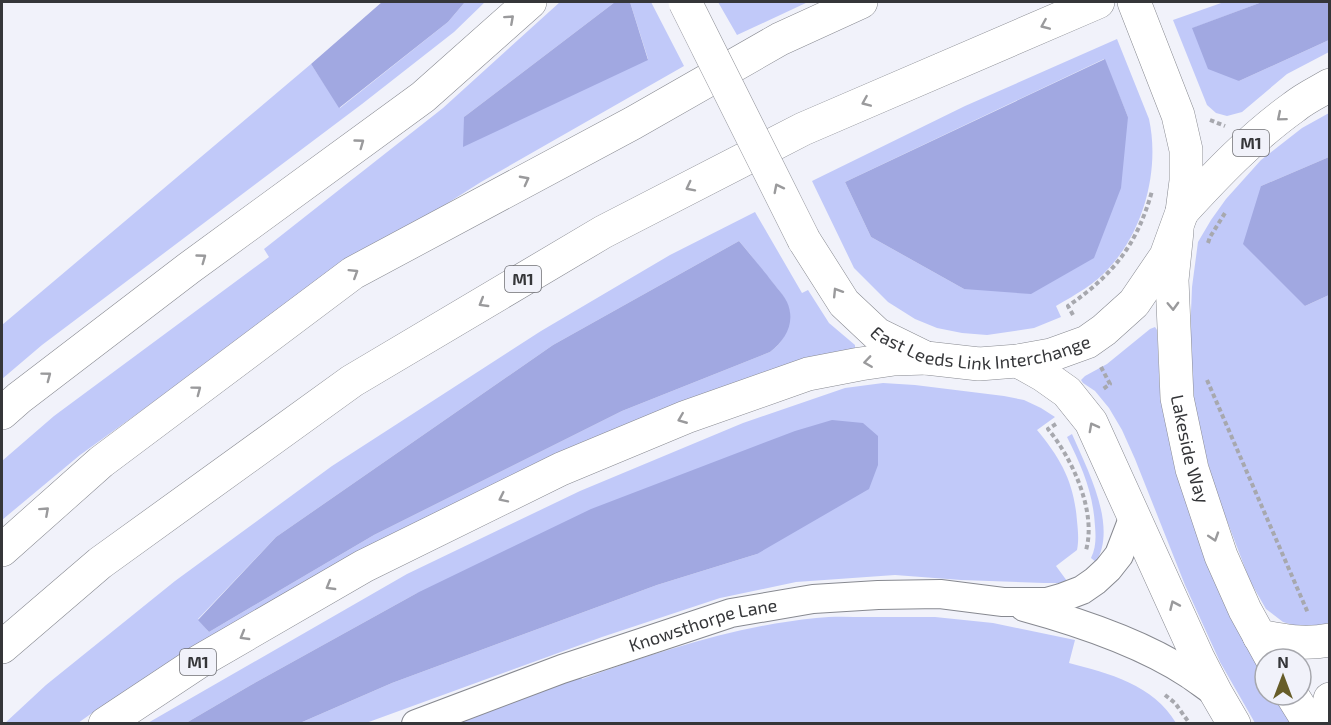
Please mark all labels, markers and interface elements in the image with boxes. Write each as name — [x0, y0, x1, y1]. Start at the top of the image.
one-way arrow — [503, 15, 514, 26]
one-way arrow — [1040, 18, 1051, 30]
one-way arrow — [861, 95, 872, 107]
one-way arrow — [1277, 110, 1288, 121]
road number: M1 — [1233, 130, 1269, 156]
one-way arrow — [353, 139, 364, 150]
one-way arrow — [519, 176, 530, 188]
one-way arrow — [686, 180, 697, 192]
one-way arrow — [774, 184, 785, 194]
one-way arrow — [196, 254, 207, 265]
road number: M1 — [505, 266, 541, 292]
one-way arrow — [348, 269, 358, 281]
one-way arrow — [832, 288, 844, 298]
one-way arrow — [479, 296, 490, 307]
one-way arrow — [1166, 301, 1179, 310]
street label: East Leeds Link Interchange — [866, 321, 1093, 374]
one-way arrow — [863, 356, 872, 368]
one-way arrow — [41, 373, 52, 384]
one-way arrow — [191, 386, 202, 397]
street label: Lakeside Way — [1167, 393, 1215, 507]
one-way arrow — [677, 412, 688, 424]
one-way arrow — [1089, 423, 1100, 434]
one-way arrow — [499, 490, 510, 502]
one-way arrow — [38, 507, 49, 518]
one-way arrow — [1207, 531, 1220, 542]
one-way arrow — [326, 578, 336, 590]
street label: Knowsthorpe Lane — [626, 593, 779, 656]
one-way arrow — [1169, 600, 1181, 611]
one-way arrow — [240, 628, 250, 640]
north arrow — [1253, 647, 1313, 707]
road number: M1 — [180, 649, 216, 675]
text: N — [1277, 652, 1289, 671]

